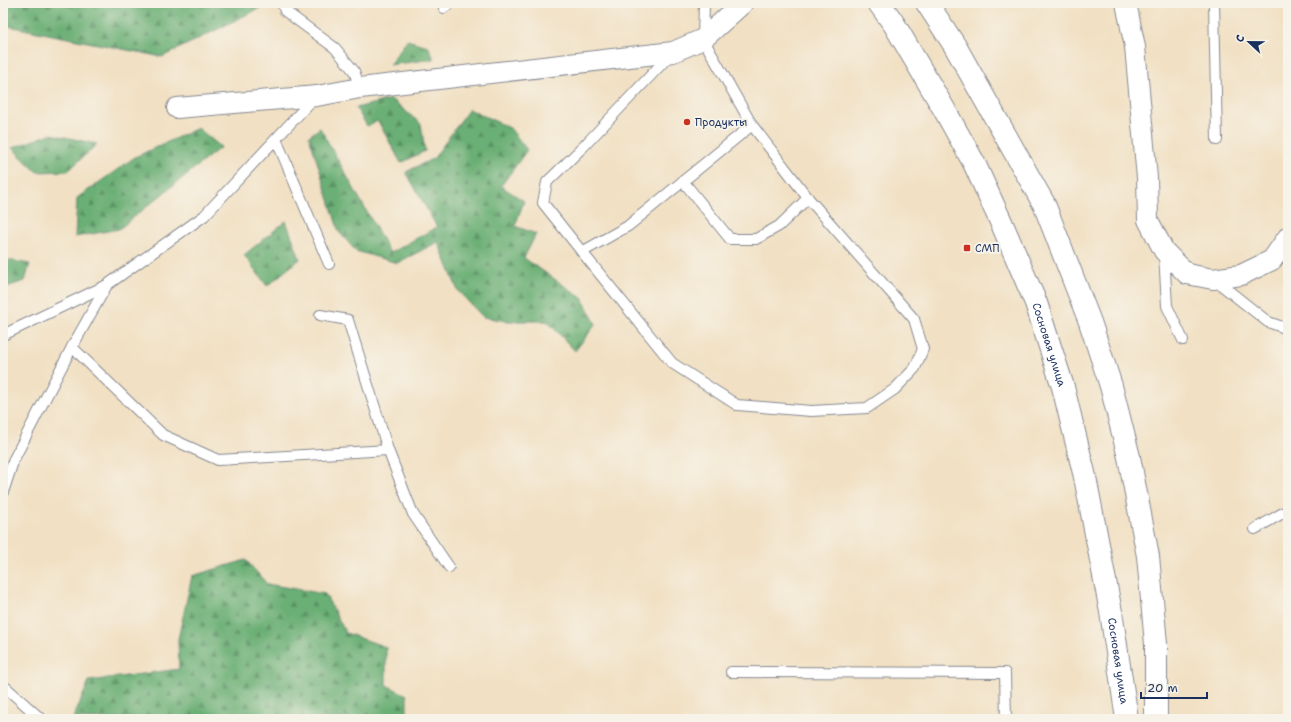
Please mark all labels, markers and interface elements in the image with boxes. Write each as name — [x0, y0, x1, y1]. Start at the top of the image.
north arrow — [1229, 22, 1269, 62]
text: С — [1232, 32, 1249, 44]
place label: Продукты — [695, 115, 747, 130]
marker: Продукты — [682, 117, 692, 127]
place label: СМП — [975, 241, 1000, 256]
marker: СМП — [962, 243, 972, 253]
street label: Сосновая улица — [1028, 301, 1069, 389]
street label: Сосновая улица — [1104, 617, 1132, 705]
scale bar — [1141, 674, 1207, 700]
text: 20 m — [1147, 680, 1178, 696]

